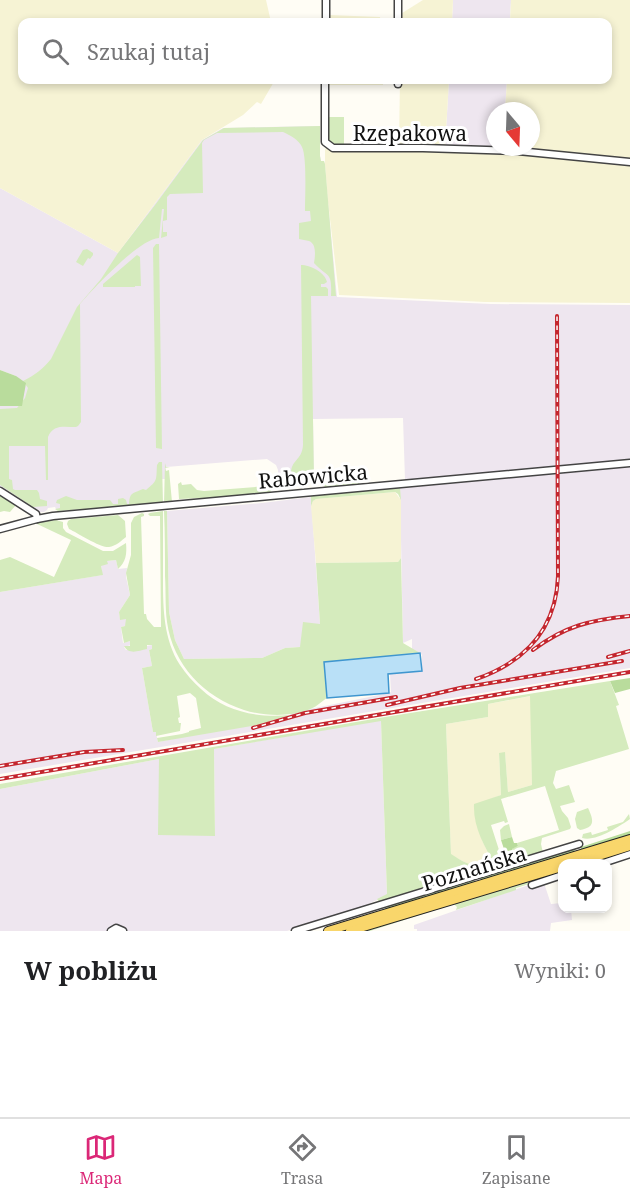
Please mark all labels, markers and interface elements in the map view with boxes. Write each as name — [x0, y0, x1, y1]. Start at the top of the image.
search box — [18, 18, 612, 84]
icon: search — [39, 35, 72, 68]
text: Szukaj tutaj — [87, 36, 210, 66]
north arrow — [486, 102, 540, 156]
street label: Rzepakowa — [353, 119, 467, 147]
street label: Rabowicka — [257, 457, 369, 495]
street label: Poznańska — [418, 839, 530, 897]
map controls — [558, 859, 612, 913]
button: locate — [558, 859, 612, 913]
text: W pobliżu — [24, 952, 158, 988]
text: Wyniki: 0 — [514, 957, 606, 984]
tab: Mapa — [79, 1131, 122, 1189]
tab: Trasa — [281, 1131, 323, 1189]
tab: Zapisane — [482, 1131, 551, 1189]

